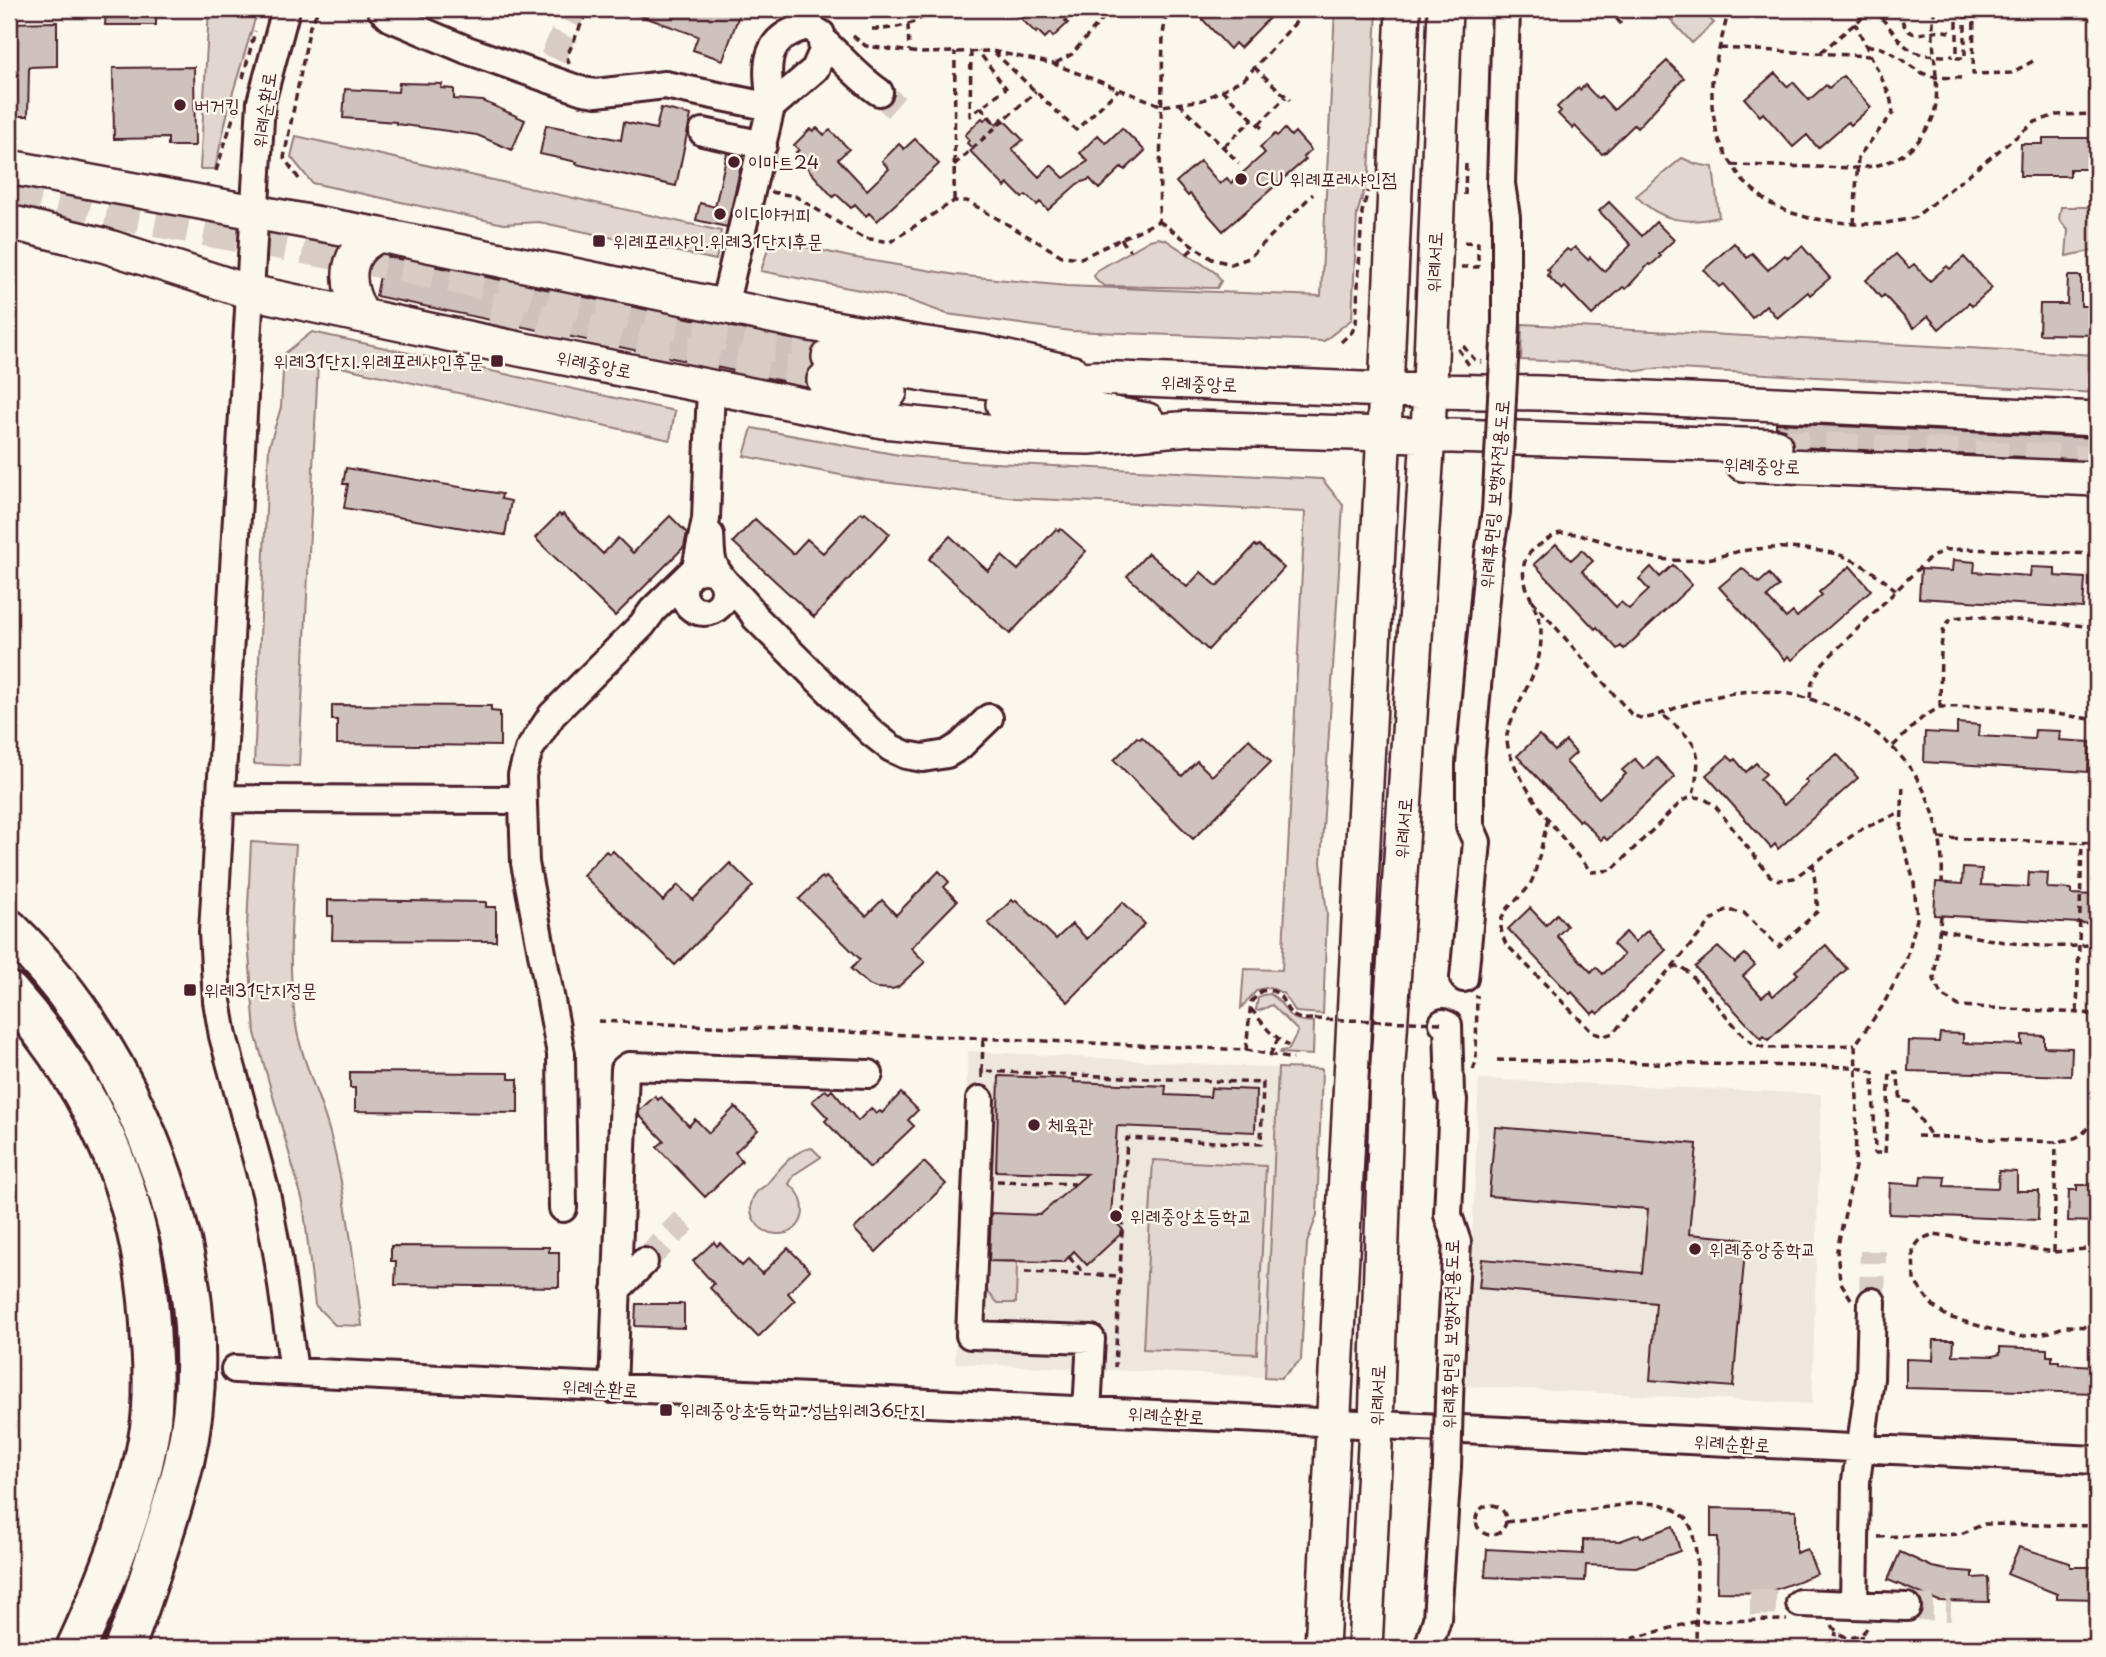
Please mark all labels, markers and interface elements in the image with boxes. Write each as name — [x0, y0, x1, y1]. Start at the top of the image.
street label: 위례순환로 — [244, 70, 282, 150]
place label: 버거킹 — [194, 90, 240, 118]
marker: 버거킹 — [172, 97, 188, 113]
place label: 이마트24 — [748, 147, 819, 175]
marker: 이마트24 — [726, 154, 742, 170]
place label: CU 위례포레샤인점 — [1255, 164, 1397, 192]
marker: CU 위례포레샤인점 — [1233, 171, 1249, 187]
place label: 이디야커피 — [734, 199, 810, 227]
marker: 이디야커피 — [712, 206, 728, 222]
place label: 위례포레샤인.위례31단지후문 — [613, 226, 823, 254]
street label: 위례서로 — [1418, 231, 1448, 293]
marker: 위례포레샤인.위례31단지후문 — [591, 233, 607, 249]
street label: 위례중앙로 — [554, 342, 634, 384]
place label: 위례31단지.위례포레샤인후문 — [273, 346, 483, 374]
marker: 위례31단지.위례포레샤인후문 — [489, 353, 505, 369]
street label: 위례중앙로 — [1160, 367, 1238, 397]
street label: 위례휴먼링 보행자전용도로 — [1471, 398, 1515, 590]
street label: 위례중앙로 — [1723, 449, 1801, 479]
street label: 위례서로 — [1386, 796, 1418, 859]
place label: 위례31단지정문 — [204, 975, 317, 1003]
marker: 위례31단지정문 — [182, 982, 198, 998]
place label: 체육관 — [1048, 1110, 1094, 1138]
marker: 체육관 — [1026, 1117, 1042, 1133]
place label: 위례중앙초등학교 — [1130, 1201, 1252, 1229]
marker: 위례중앙초등학교 — [1108, 1208, 1124, 1224]
place label: 위례중앙중학교 — [1709, 1234, 1816, 1262]
street label: 위례휴먼링 보행자전용도로 — [1433, 1239, 1465, 1429]
marker: 위례중앙중학교 — [1687, 1241, 1703, 1257]
street label: 위례서로 — [1361, 1364, 1391, 1426]
street label: 위례순환로 — [561, 1371, 639, 1403]
place label: 위례중앙초등학교.성남위례36단지 — [680, 1395, 925, 1423]
street label: 위례순환로 — [1127, 1398, 1205, 1430]
marker: 위례중앙초등학교.성남위례36단지 — [658, 1402, 674, 1418]
street label: 위례순환로 — [1693, 1426, 1771, 1458]

